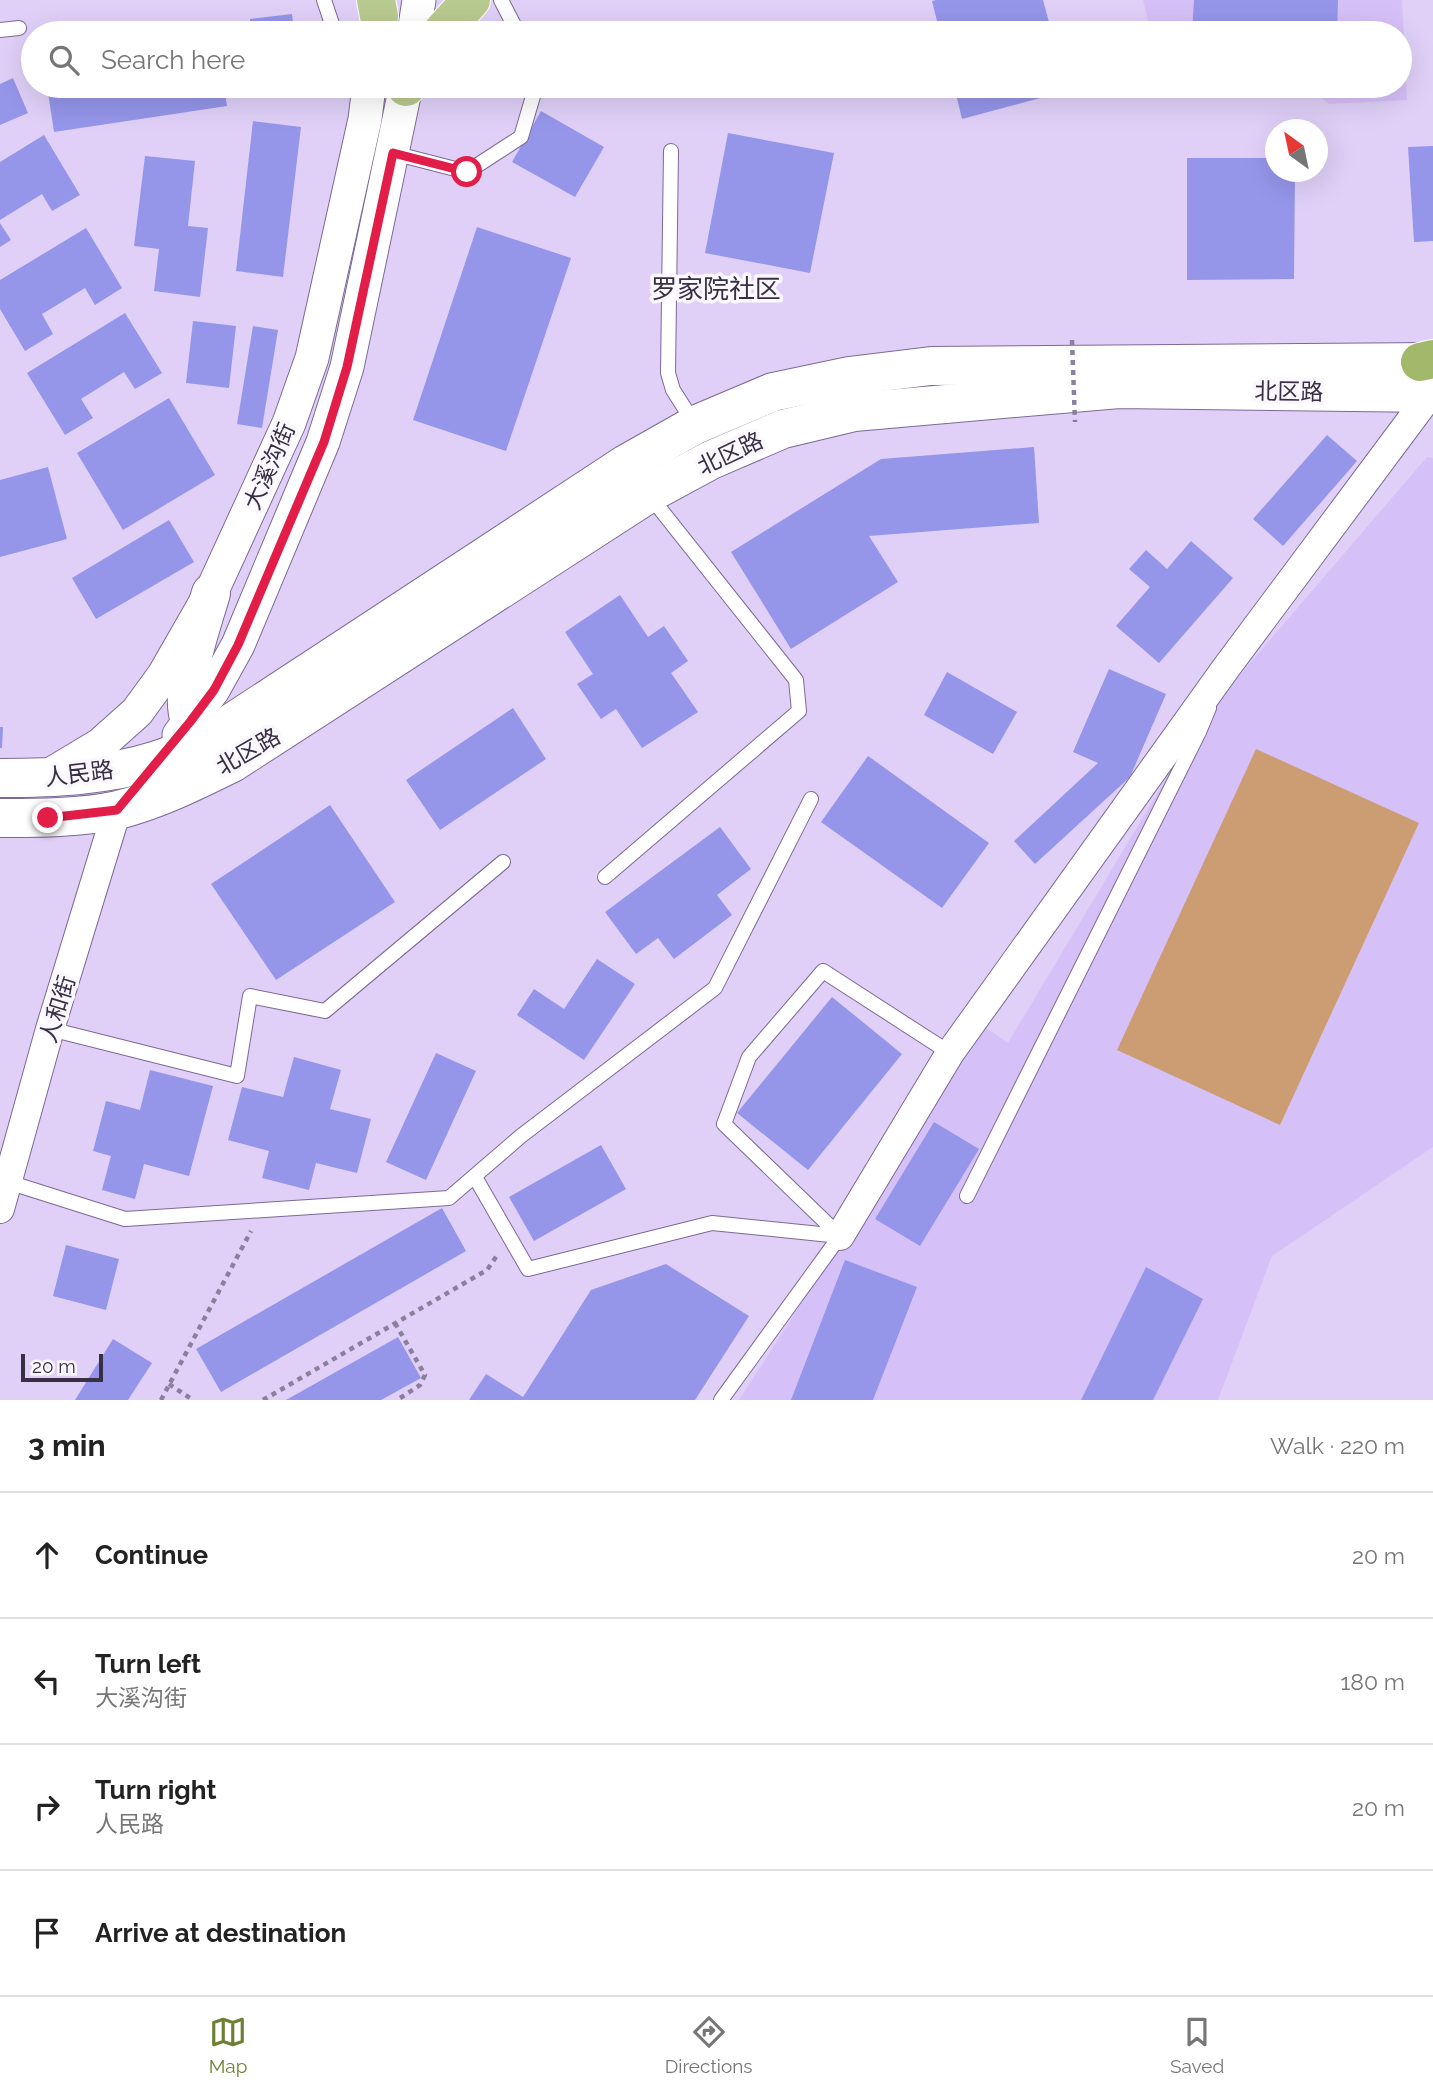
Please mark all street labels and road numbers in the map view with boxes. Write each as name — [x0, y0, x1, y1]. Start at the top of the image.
street label: 北区路 — [1254, 377, 1324, 405]
street label: 大溪沟街 — [238, 418, 300, 514]
street label: 北区路 — [693, 426, 767, 480]
street label: 北区路 — [211, 722, 285, 780]
street label: 人民路 — [43, 755, 115, 791]
street label: 人和街 — [34, 972, 80, 1046]

